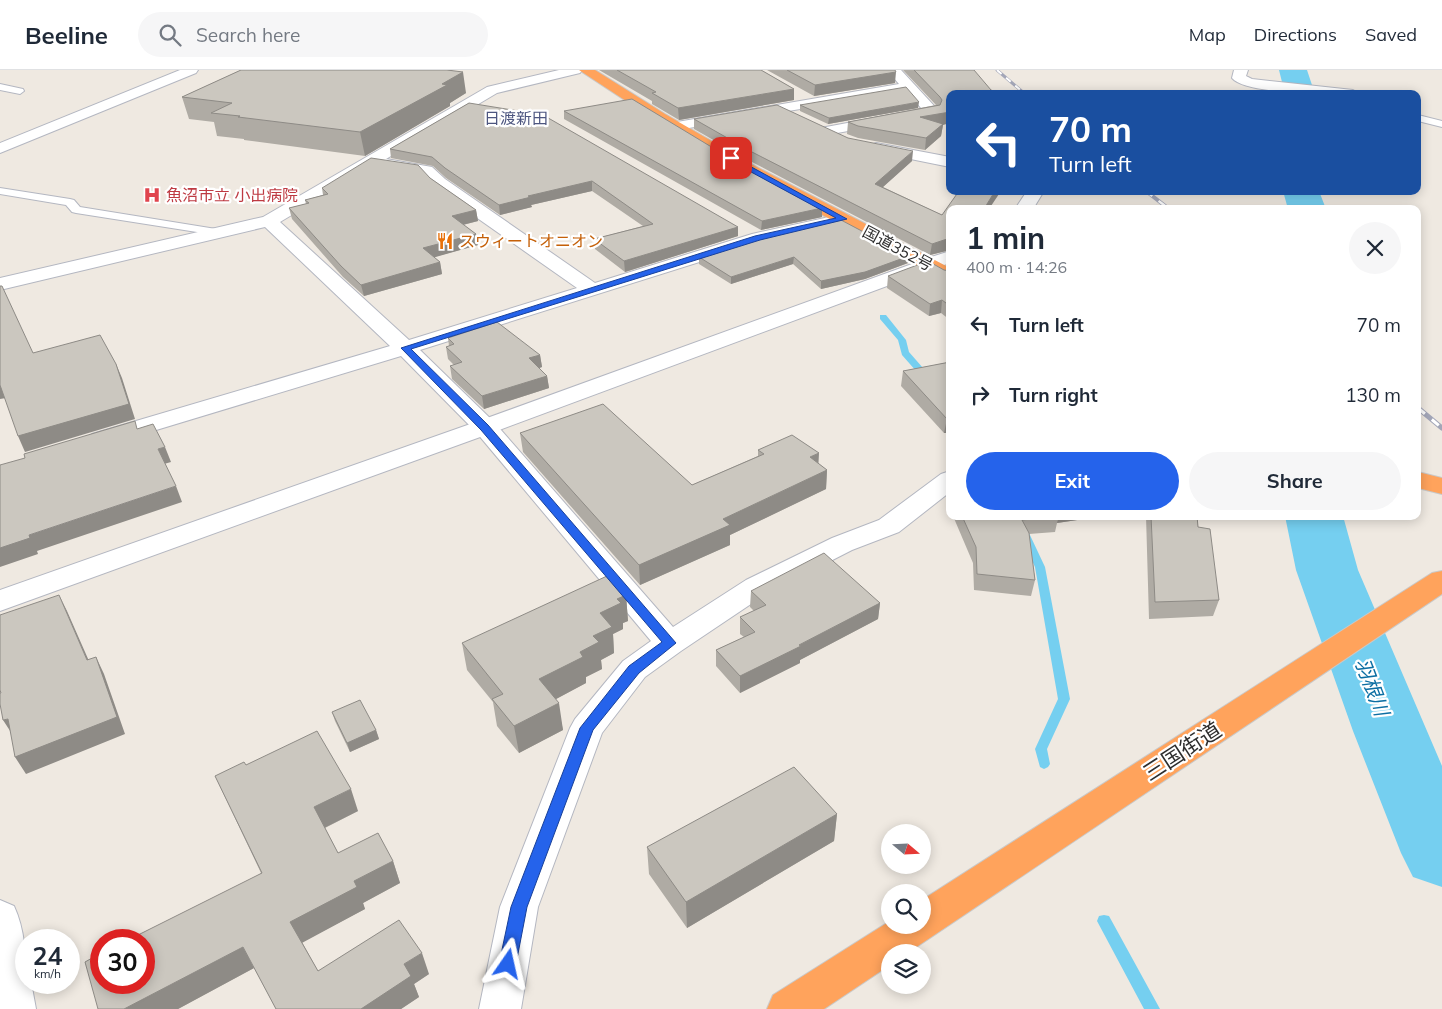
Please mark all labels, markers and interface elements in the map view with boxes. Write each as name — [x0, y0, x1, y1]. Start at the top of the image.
search box — [138, 12, 488, 57]
text: Beeline — [25, 20, 108, 50]
icon: search — [156, 21, 184, 49]
text: Search here — [196, 23, 300, 47]
text: Map — [1189, 23, 1226, 46]
text: Directions — [1254, 23, 1337, 46]
text: Saved — [1365, 23, 1417, 46]
text: 70 m — [1049, 107, 1132, 151]
district label: 日渡新田 — [484, 108, 548, 128]
icon: left — [966, 110, 1031, 175]
pin — [710, 137, 752, 179]
icon: arrive — [717, 144, 745, 172]
text: Turn left — [1049, 150, 1132, 178]
hospital icon: 魚沼市立 小出病院 — [142, 185, 162, 205]
place label: 魚沼市立 小出病院 — [166, 185, 298, 205]
text: 1 min — [966, 219, 1045, 257]
street label: 国道352号 — [859, 221, 937, 275]
button: close — [1349, 222, 1401, 274]
restaurant icon: スウィートオニオン — [435, 231, 455, 251]
place label: スウィートオニオン — [459, 231, 603, 251]
text: 400 m · 14:26 — [966, 257, 1067, 277]
icon: left — [966, 311, 994, 339]
text: Turn left — [1009, 313, 1084, 337]
text: 70 m — [1357, 313, 1401, 337]
icon: right — [966, 381, 994, 409]
text: Turn right — [1009, 383, 1098, 407]
text: 130 m — [1345, 383, 1401, 407]
button: Exit — [966, 452, 1179, 510]
button: Share — [1189, 452, 1401, 510]
water label: 羽根川 — [1350, 654, 1396, 721]
street label: 三国街道 — [1137, 715, 1227, 787]
north arrow — [881, 824, 931, 874]
map controls — [881, 824, 931, 994]
button: search — [881, 884, 931, 934]
speed limit sign: 30 — [90, 929, 155, 994]
position arrow — [481, 937, 533, 989]
text: 24 — [32, 940, 63, 971]
button: layers — [881, 944, 931, 994]
text: km/h — [34, 966, 61, 981]

